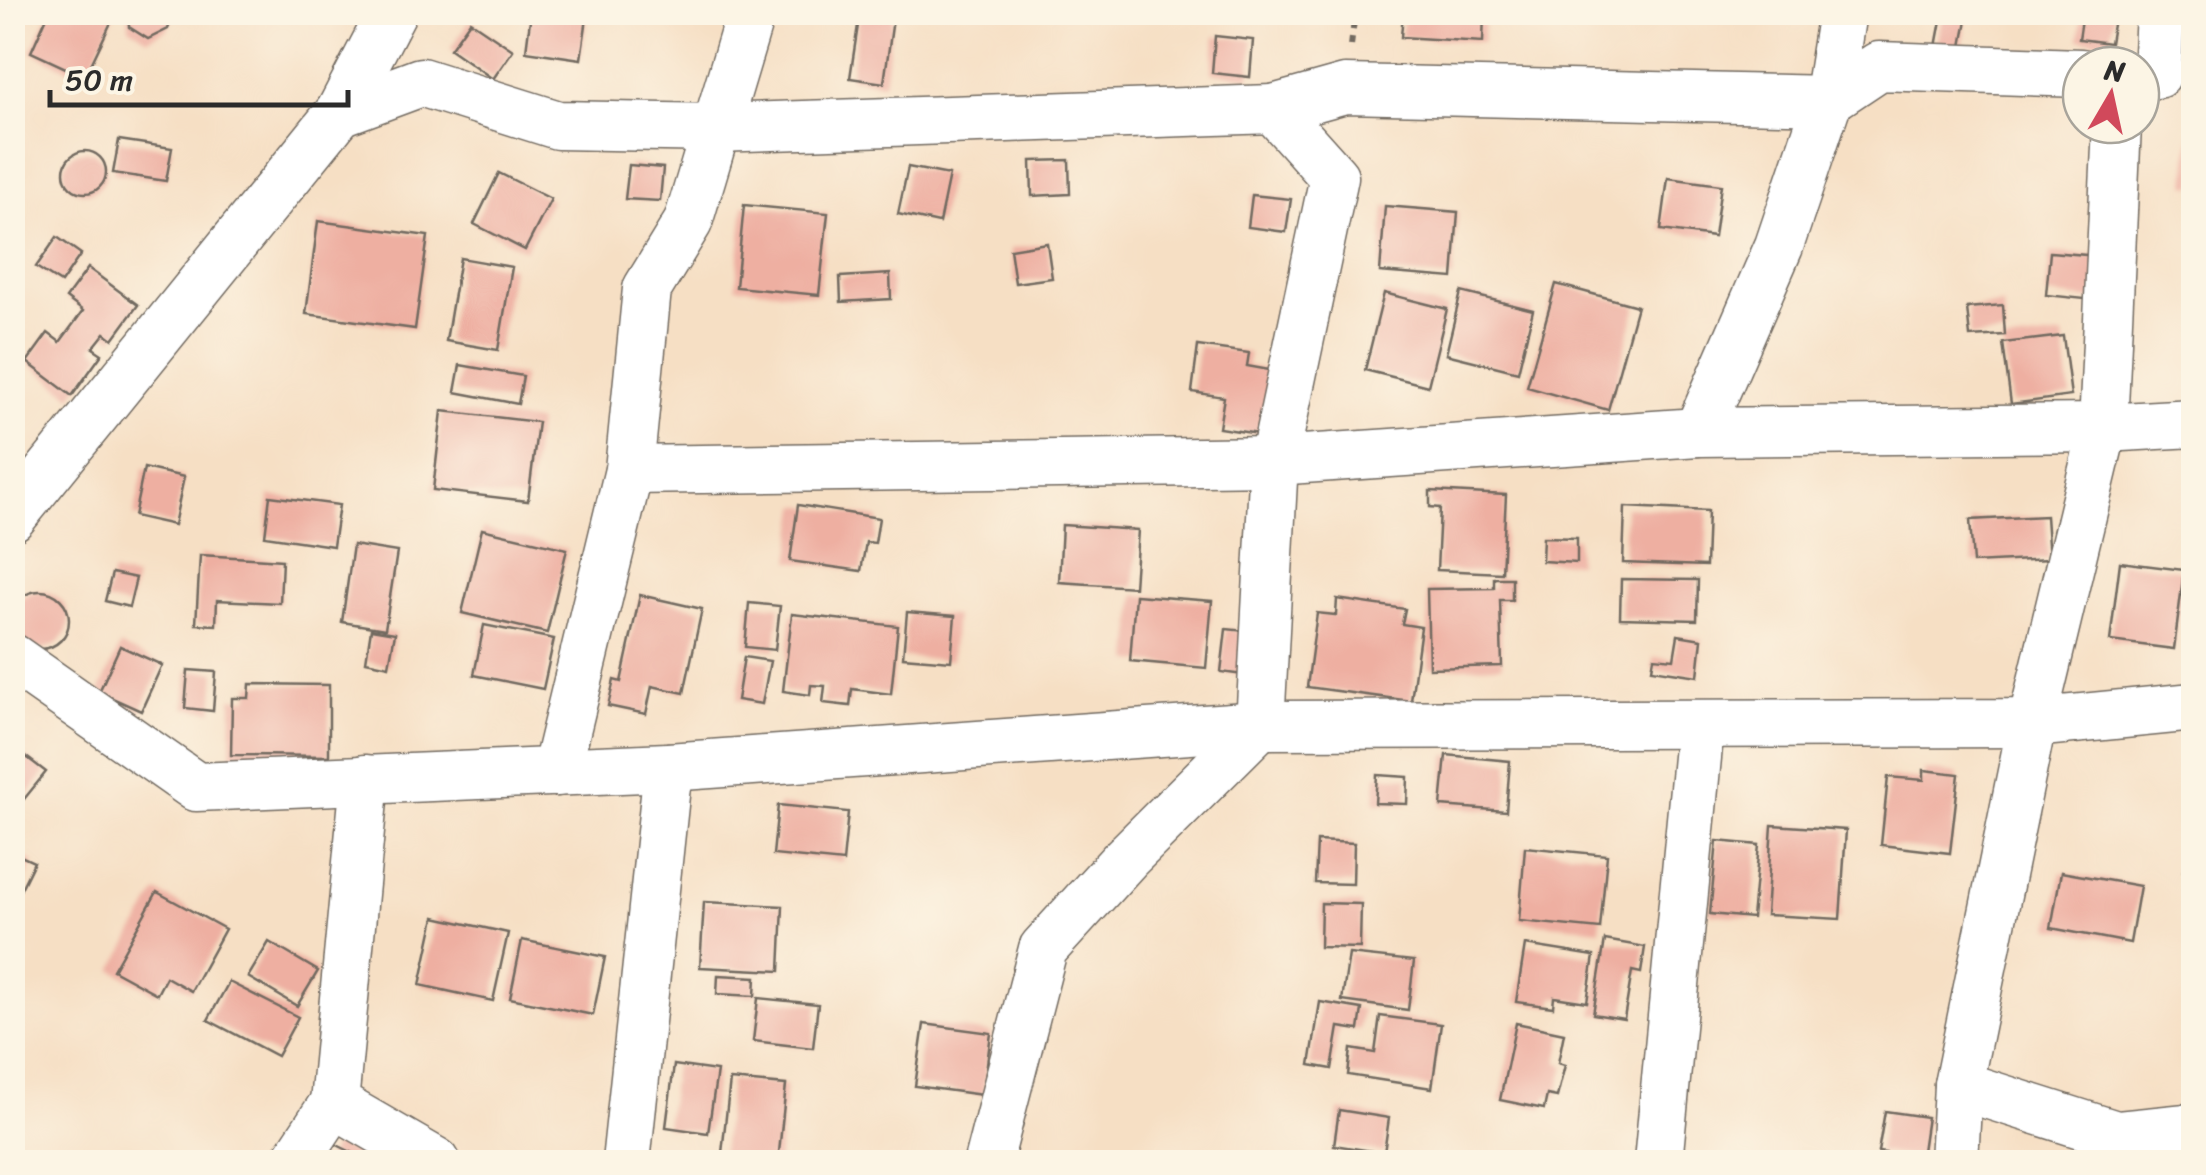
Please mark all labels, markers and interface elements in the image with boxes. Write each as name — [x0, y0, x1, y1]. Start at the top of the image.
scale bar — [50, 45, 348, 107]
north arrow — [2061, 45, 2161, 145]
text: N — [2100, 45, 2129, 97]
text: 50 m — [65, 53, 133, 107]

